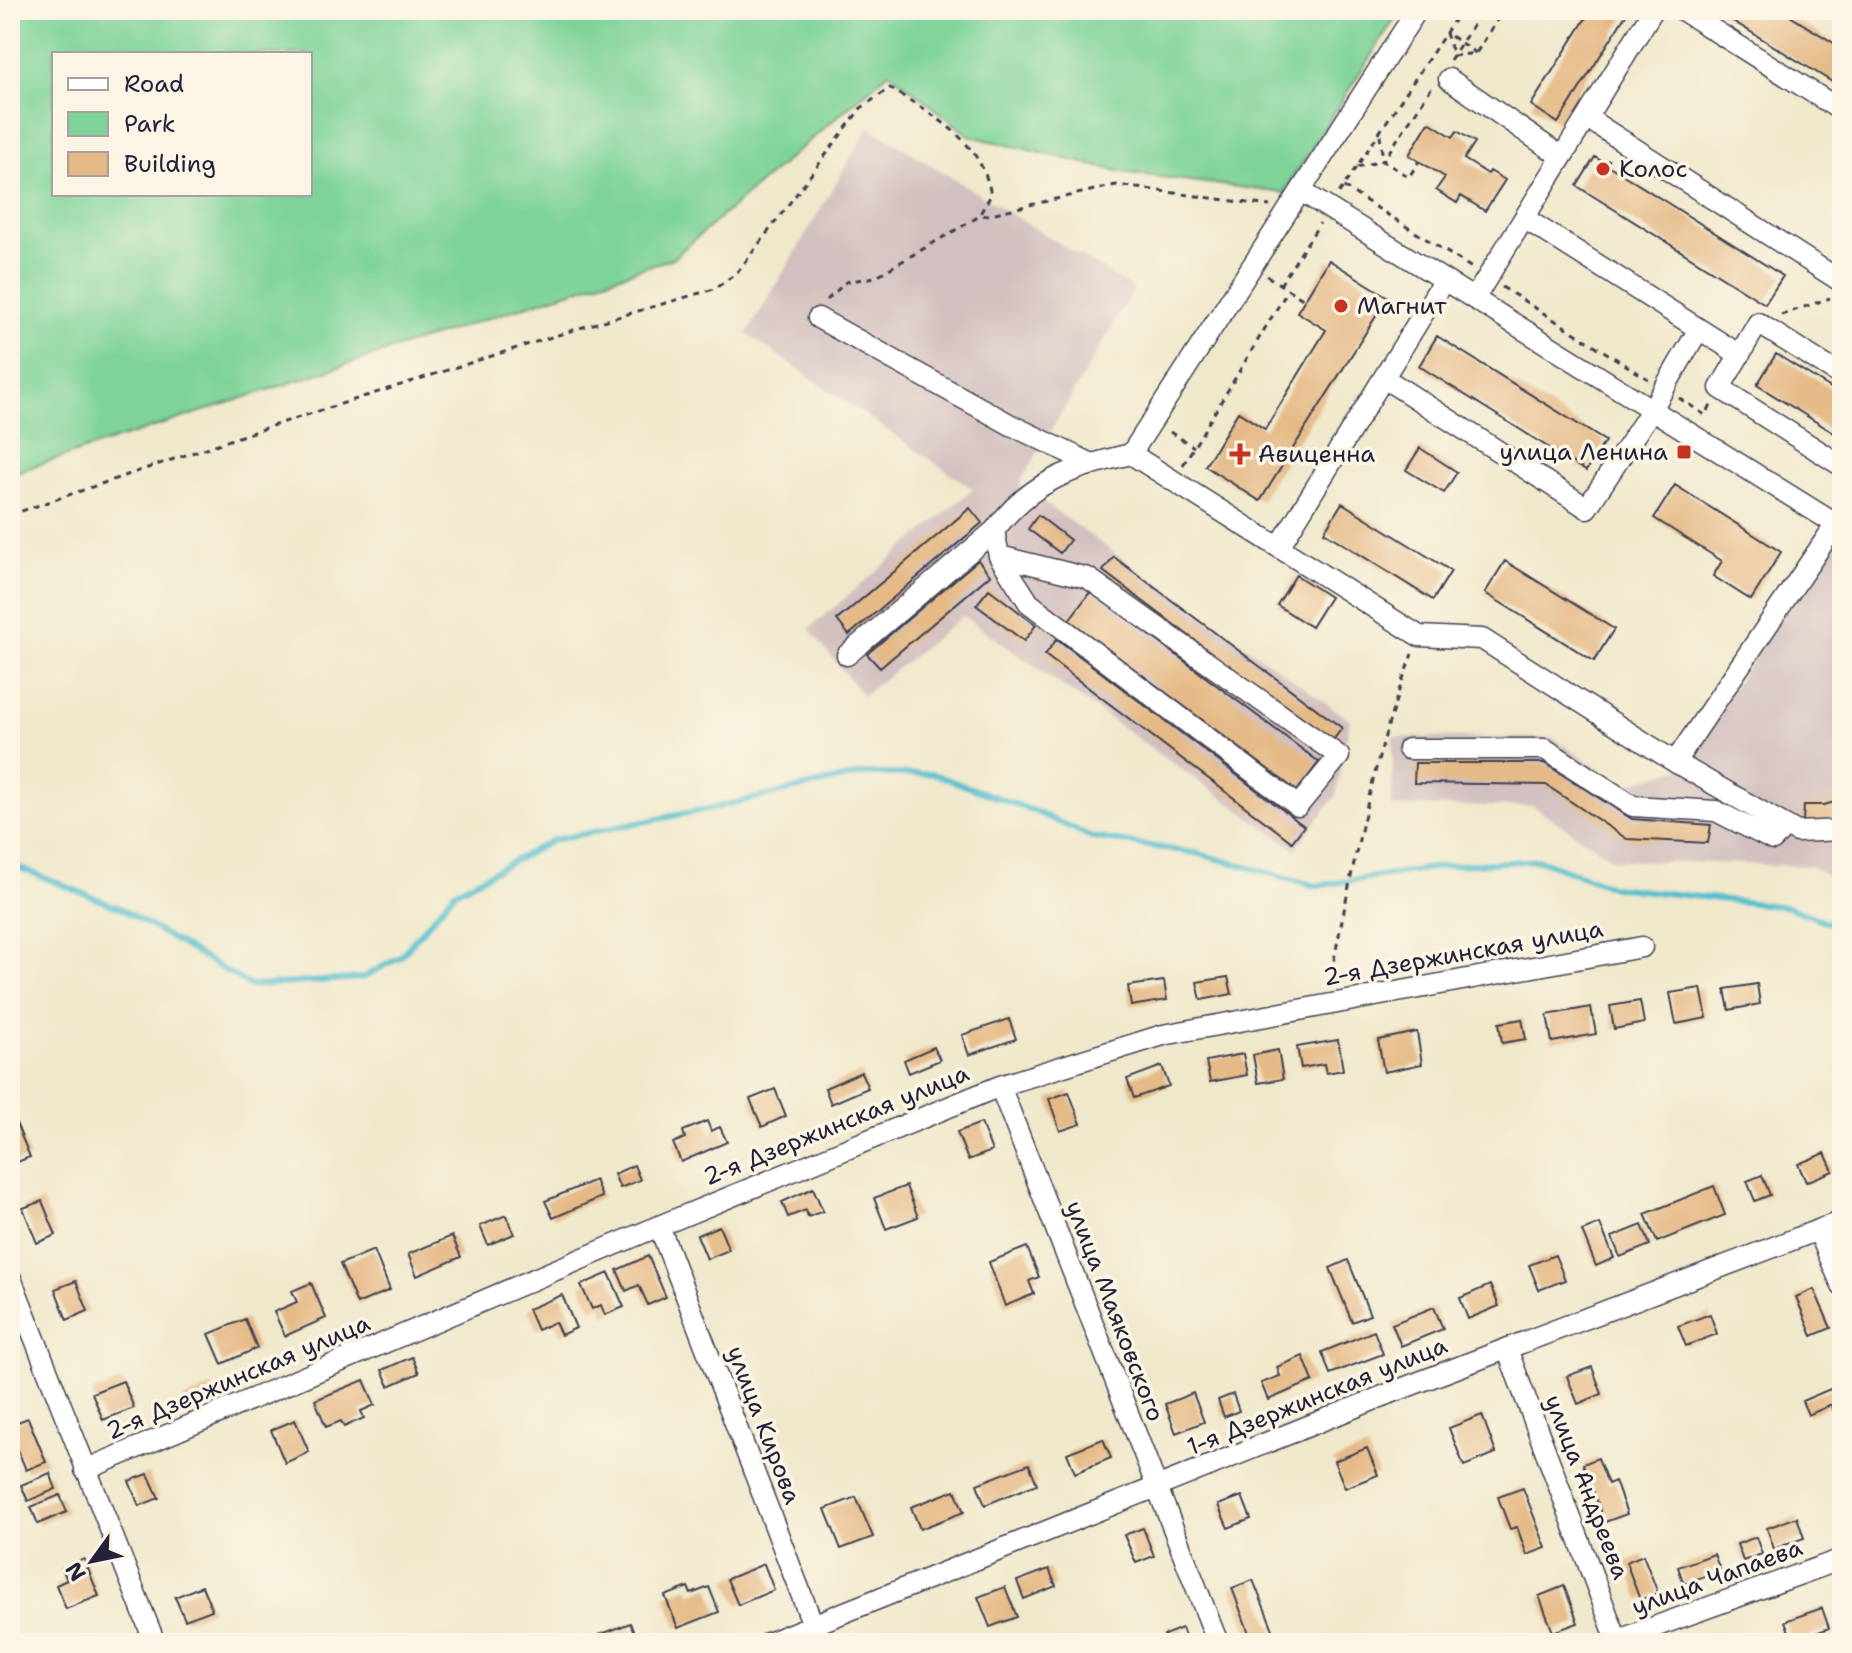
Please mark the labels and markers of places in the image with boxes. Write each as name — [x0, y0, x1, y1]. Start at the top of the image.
place label: Колос — [1619, 153, 1687, 185]
marker: Колос — [1594, 160, 1612, 178]
place label: Магнит — [1357, 290, 1447, 322]
marker: Магнит — [1332, 297, 1350, 315]
place label: улица Ленина — [1500, 436, 1668, 468]
place label: Авиценна — [1258, 438, 1375, 470]
marker: Авиценна — [1229, 443, 1251, 465]
marker: улица Ленина — [1675, 443, 1693, 461]

